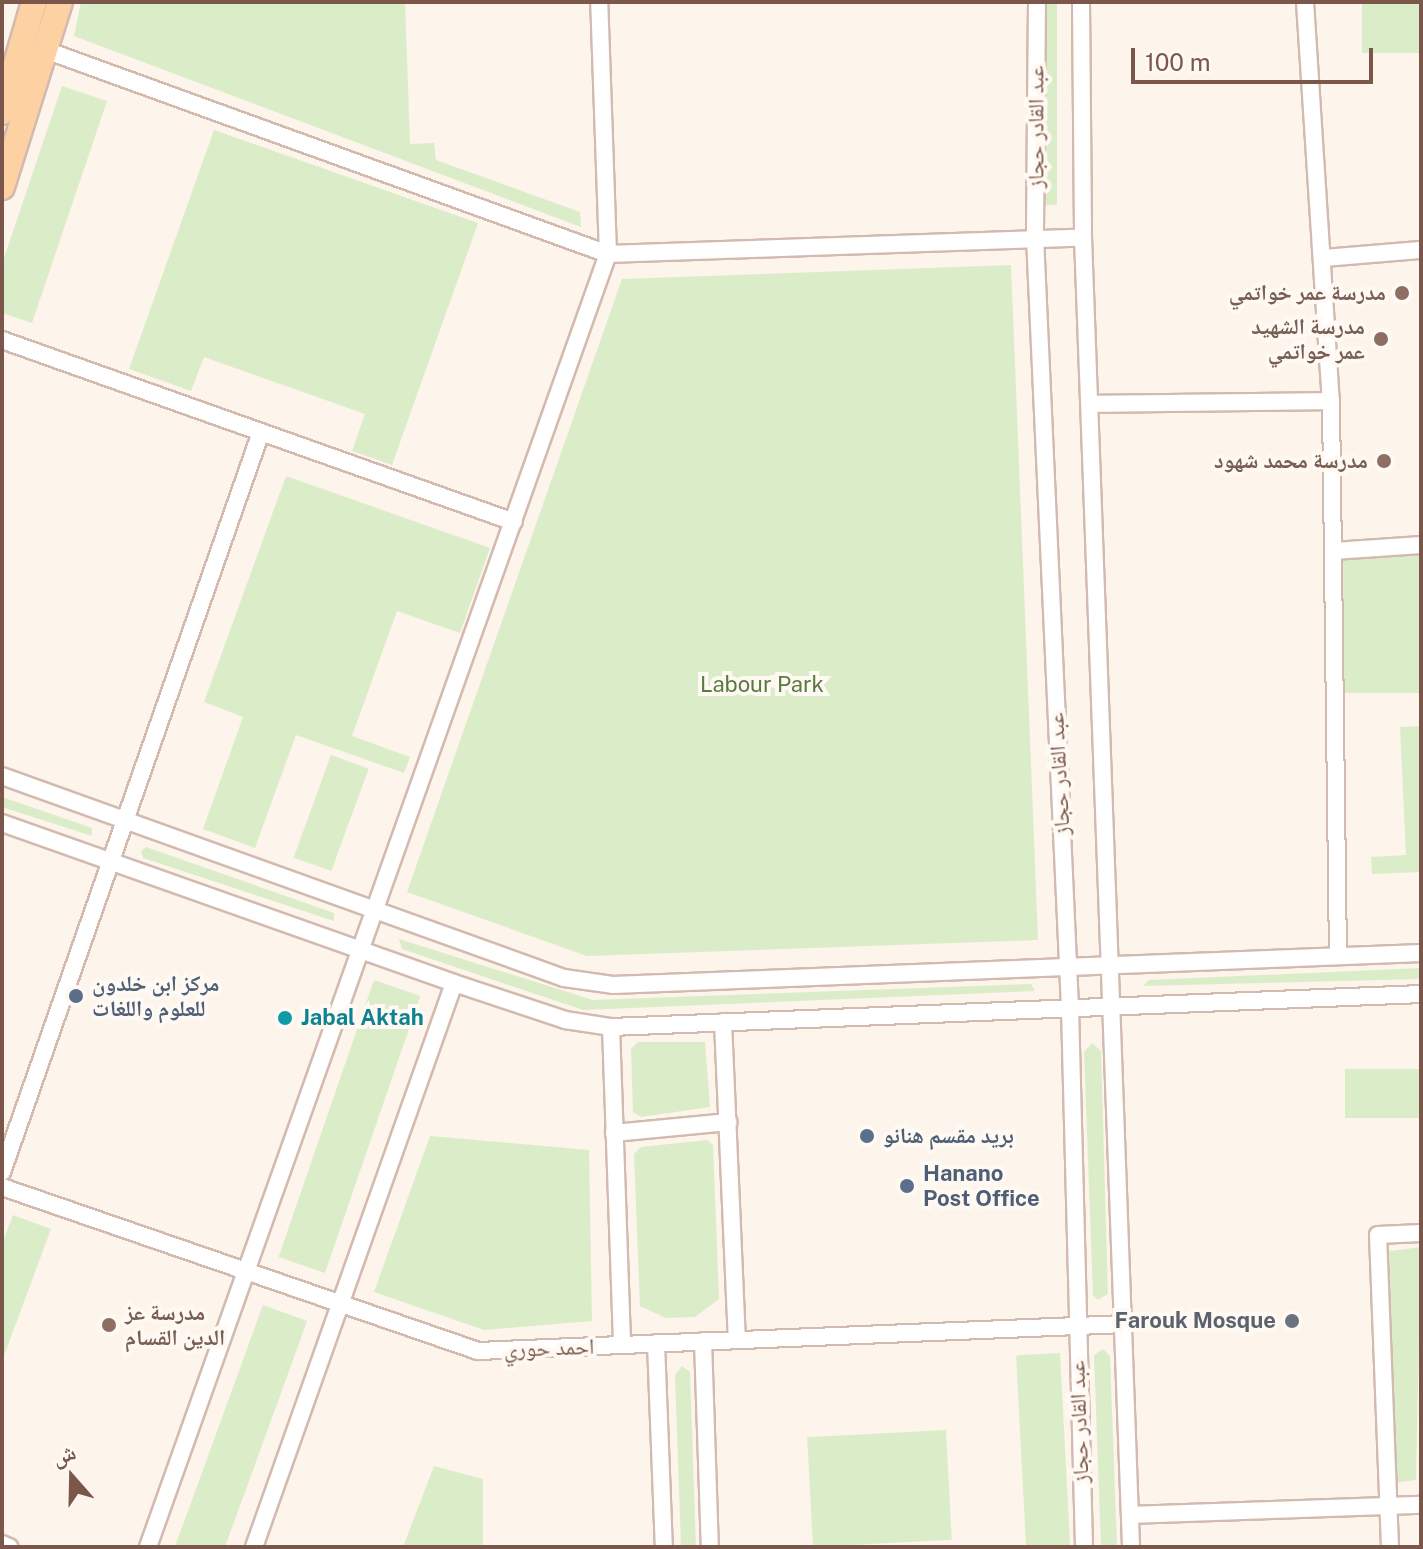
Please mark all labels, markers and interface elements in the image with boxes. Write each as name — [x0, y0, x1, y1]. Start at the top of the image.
scale bar — [1135, 32, 1377, 82]
text: 100 m — [1145, 48, 1211, 76]
street label: عبد القادر حجاز — [1023, 66, 1049, 188]
place label: مدرسة عمر خواتمي — [1229, 280, 1386, 306]
marker: مدرسة عمر خواتمي — [1393, 284, 1411, 302]
place label: مدرسة الشهيد عمر خواتمي — [1251, 313, 1365, 364]
marker: مدرسة الشهيد عمر خواتمي — [1372, 330, 1390, 348]
place label: مدرسة محمد شهود — [1214, 448, 1368, 474]
marker: مدرسة محمد شهود — [1375, 452, 1393, 470]
park label: Labour Park — [700, 672, 824, 698]
street label: عبد القادر حجاز — [1043, 712, 1075, 836]
place label: مركز ابن خلدون للعلوم واللغات — [92, 970, 219, 1022]
marker: مركز ابن خلدون للعلوم واللغات — [67, 987, 85, 1005]
place label: Jabal Aktah — [301, 1005, 424, 1031]
marker: Jabal Aktah — [276, 1009, 294, 1027]
place label: بريد مقسم هنانو — [883, 1123, 1014, 1149]
marker: بريد مقسم هنانو — [858, 1127, 876, 1145]
place label: Hanano Post Office — [923, 1160, 1040, 1212]
marker: Hanano Post Office — [898, 1177, 916, 1195]
place label: مدرسة عز الدين القسام — [125, 1299, 225, 1350]
place label: Farouk Mosque — [1115, 1308, 1276, 1334]
marker: Farouk Mosque — [1283, 1312, 1301, 1330]
marker: مدرسة عز الدين القسام — [100, 1316, 118, 1334]
street label: احمد حوري — [503, 1333, 595, 1363]
street label: عبد القادر حجاز — [1064, 1360, 1094, 1484]
north arrow — [32, 1437, 112, 1517]
text: ش — [48, 1438, 79, 1471]

